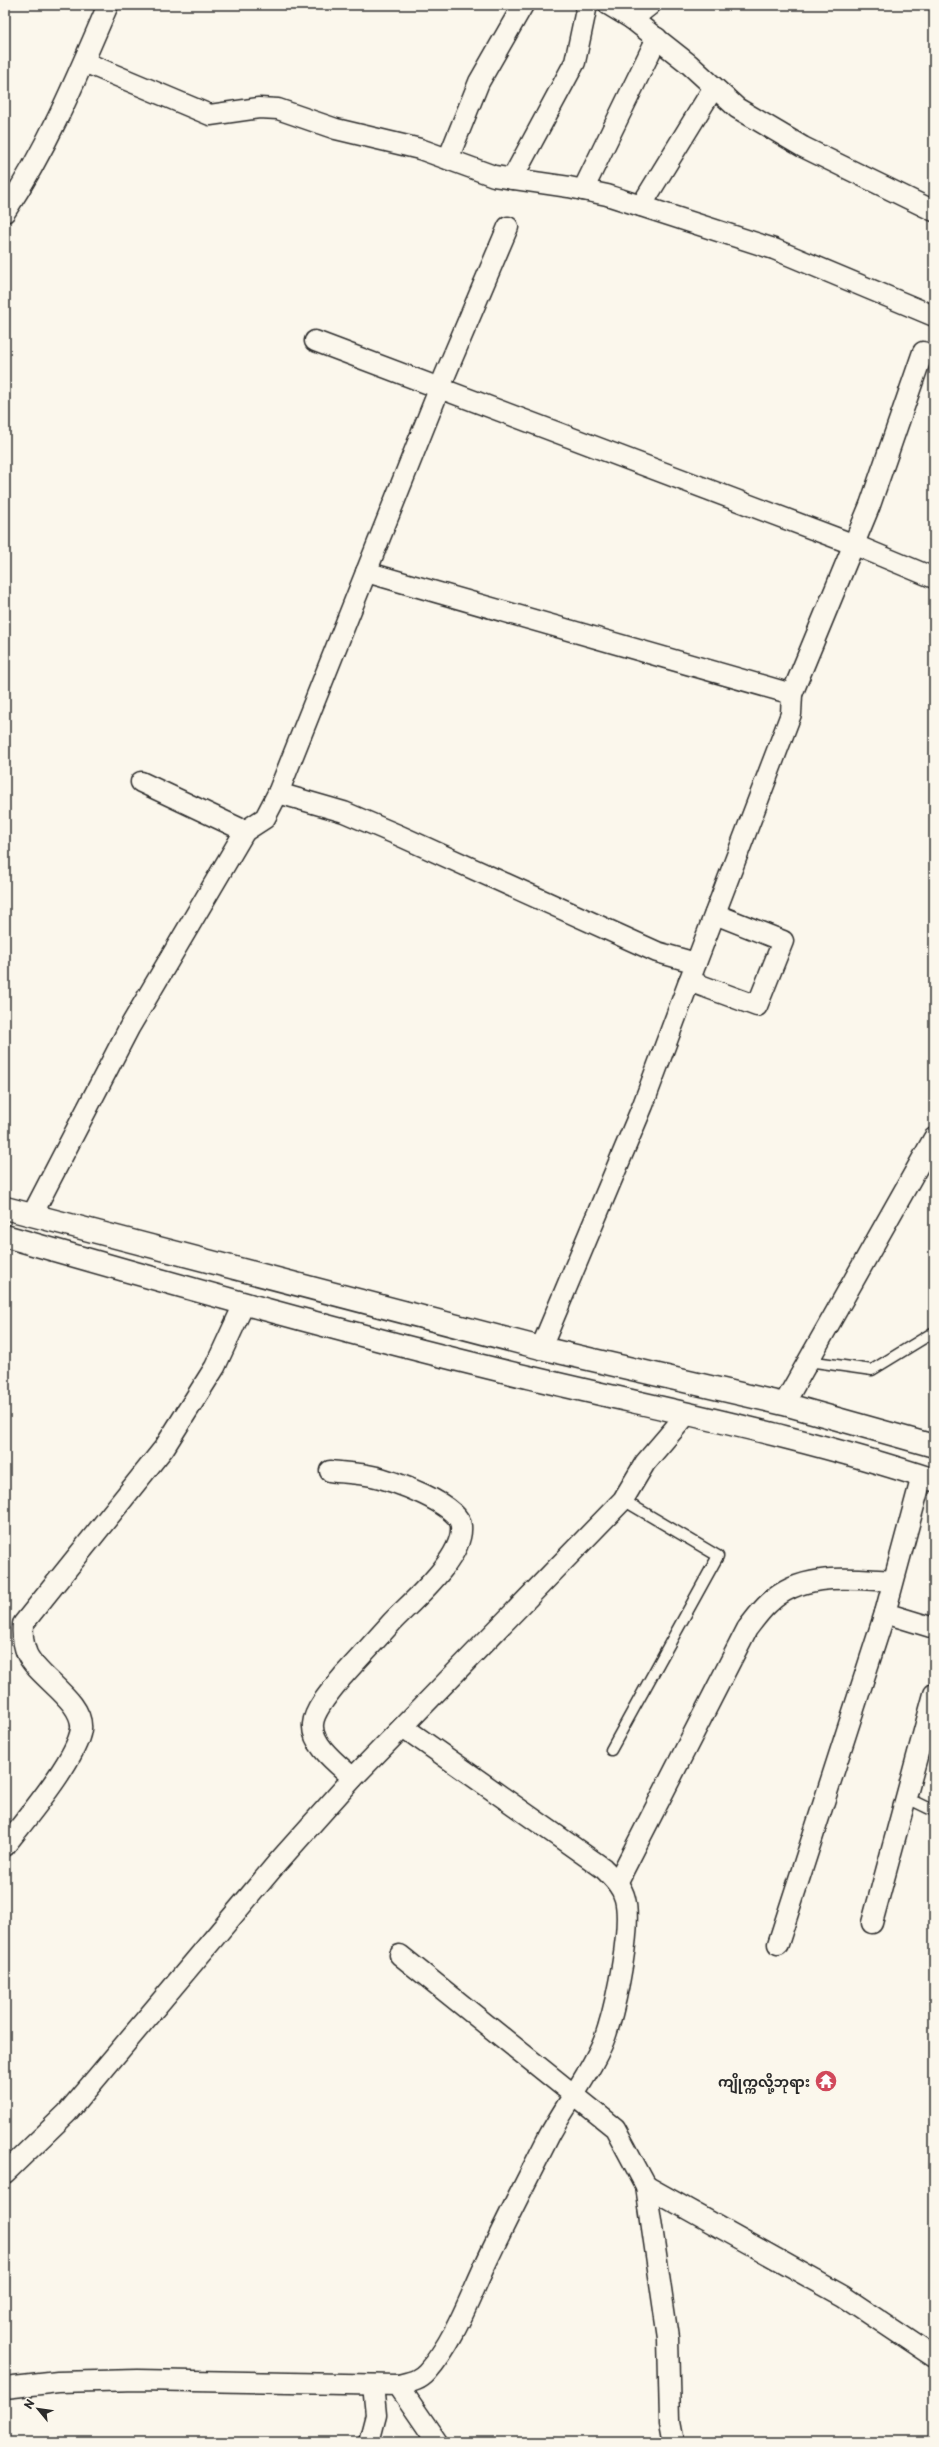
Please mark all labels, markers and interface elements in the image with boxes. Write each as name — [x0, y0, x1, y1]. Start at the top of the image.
temple icon: ကျိုက္ကလို့ဘုရား — [813, 2068, 839, 2094]
place label: ကျိုက္ကလို့ဘုရား — [718, 2071, 810, 2094]
north arrow — [18, 2389, 58, 2429]
text: N — [19, 2396, 39, 2412]

